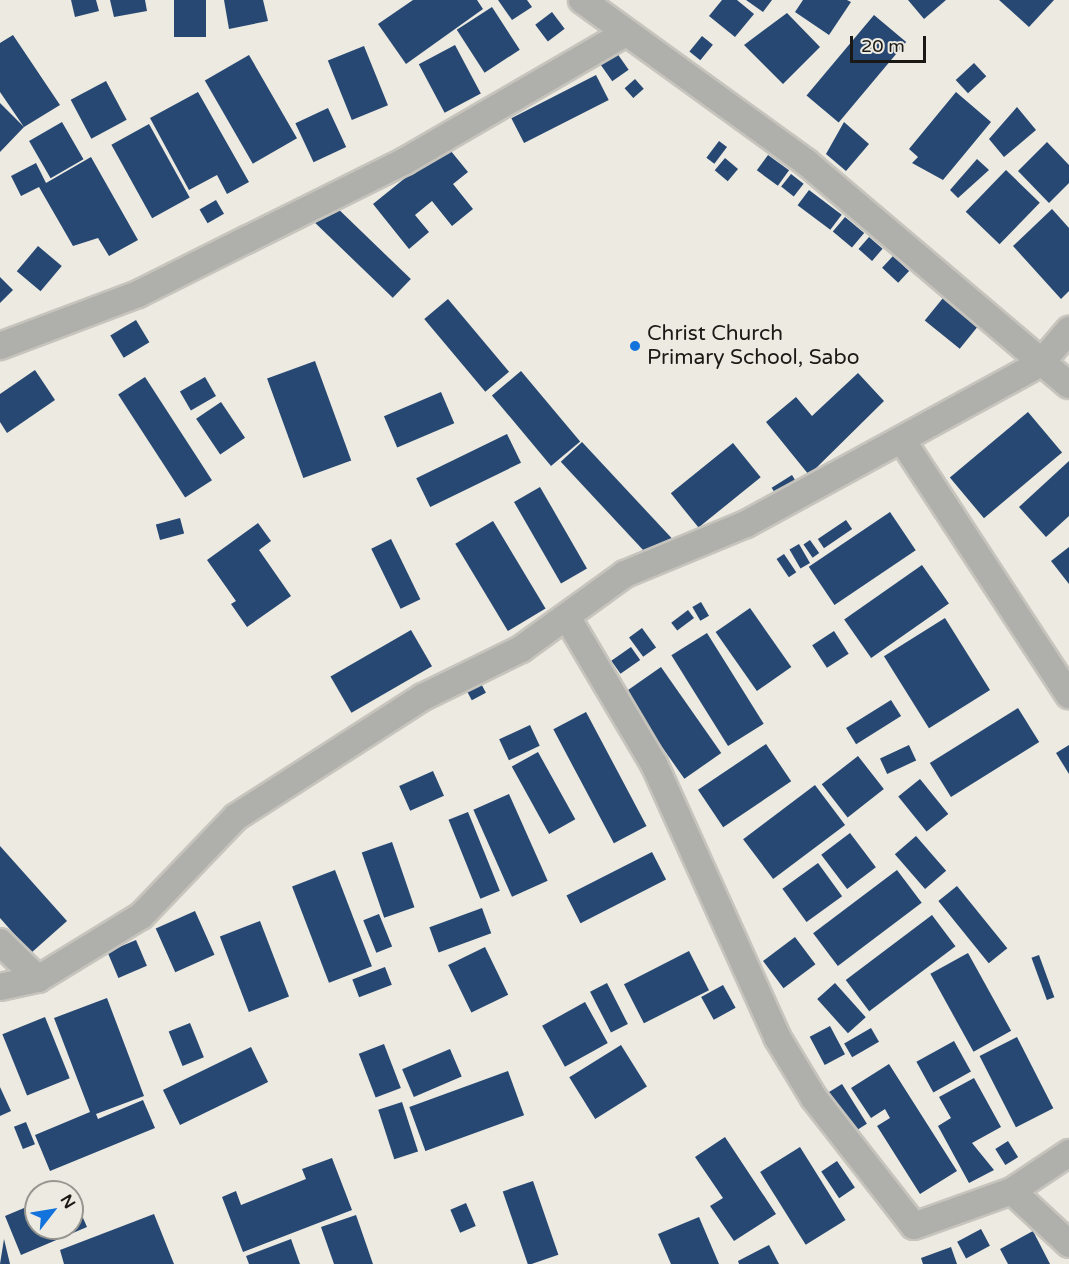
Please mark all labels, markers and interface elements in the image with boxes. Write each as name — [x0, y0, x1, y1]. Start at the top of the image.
scale bar — [853, 24, 930, 62]
text: 20 m — [861, 35, 905, 57]
place label: Christ Church Primary School, Sabo — [647, 321, 859, 371]
marker: Christ Church Primary School, Sabo — [628, 339, 642, 353]
north arrow — [24, 1180, 84, 1240]
text: N — [56, 1191, 80, 1212]

